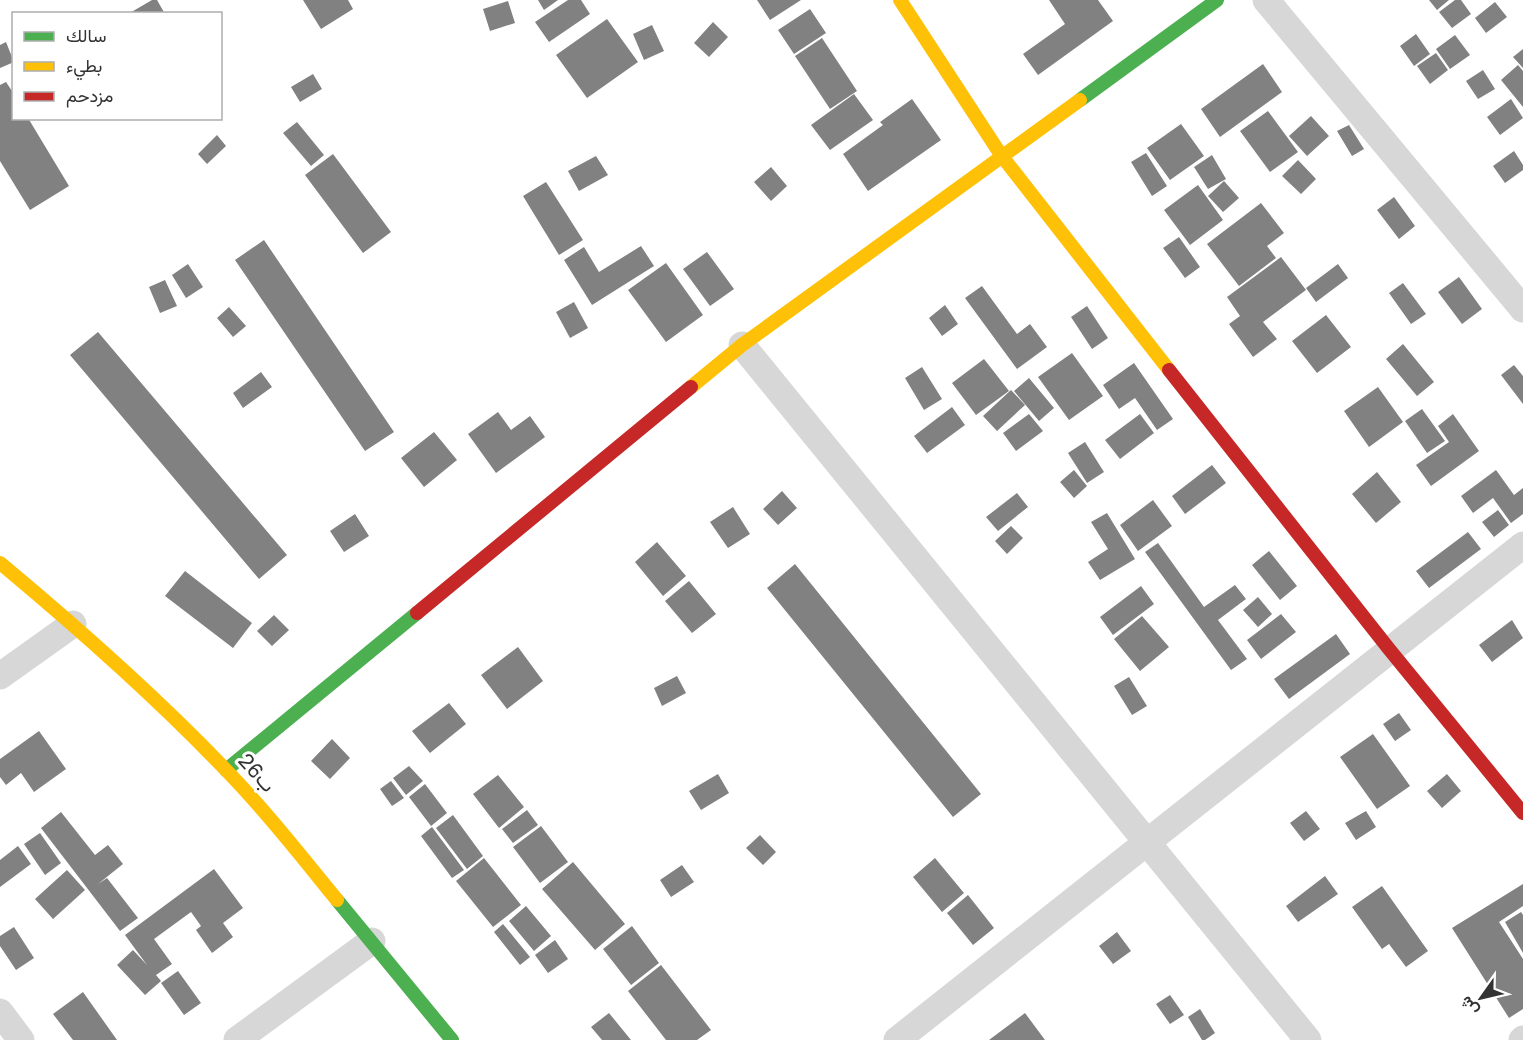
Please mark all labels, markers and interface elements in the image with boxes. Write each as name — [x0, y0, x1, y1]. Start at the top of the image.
legend — [12, 12, 222, 120]
text: سالك — [66, 24, 106, 46]
text: بطيء — [66, 54, 102, 81]
text: مزدحم — [66, 84, 113, 108]
street label: 26ب — [234, 748, 282, 797]
north arrow — [1451, 968, 1511, 1028]
text: ش — [1455, 993, 1482, 1020]

